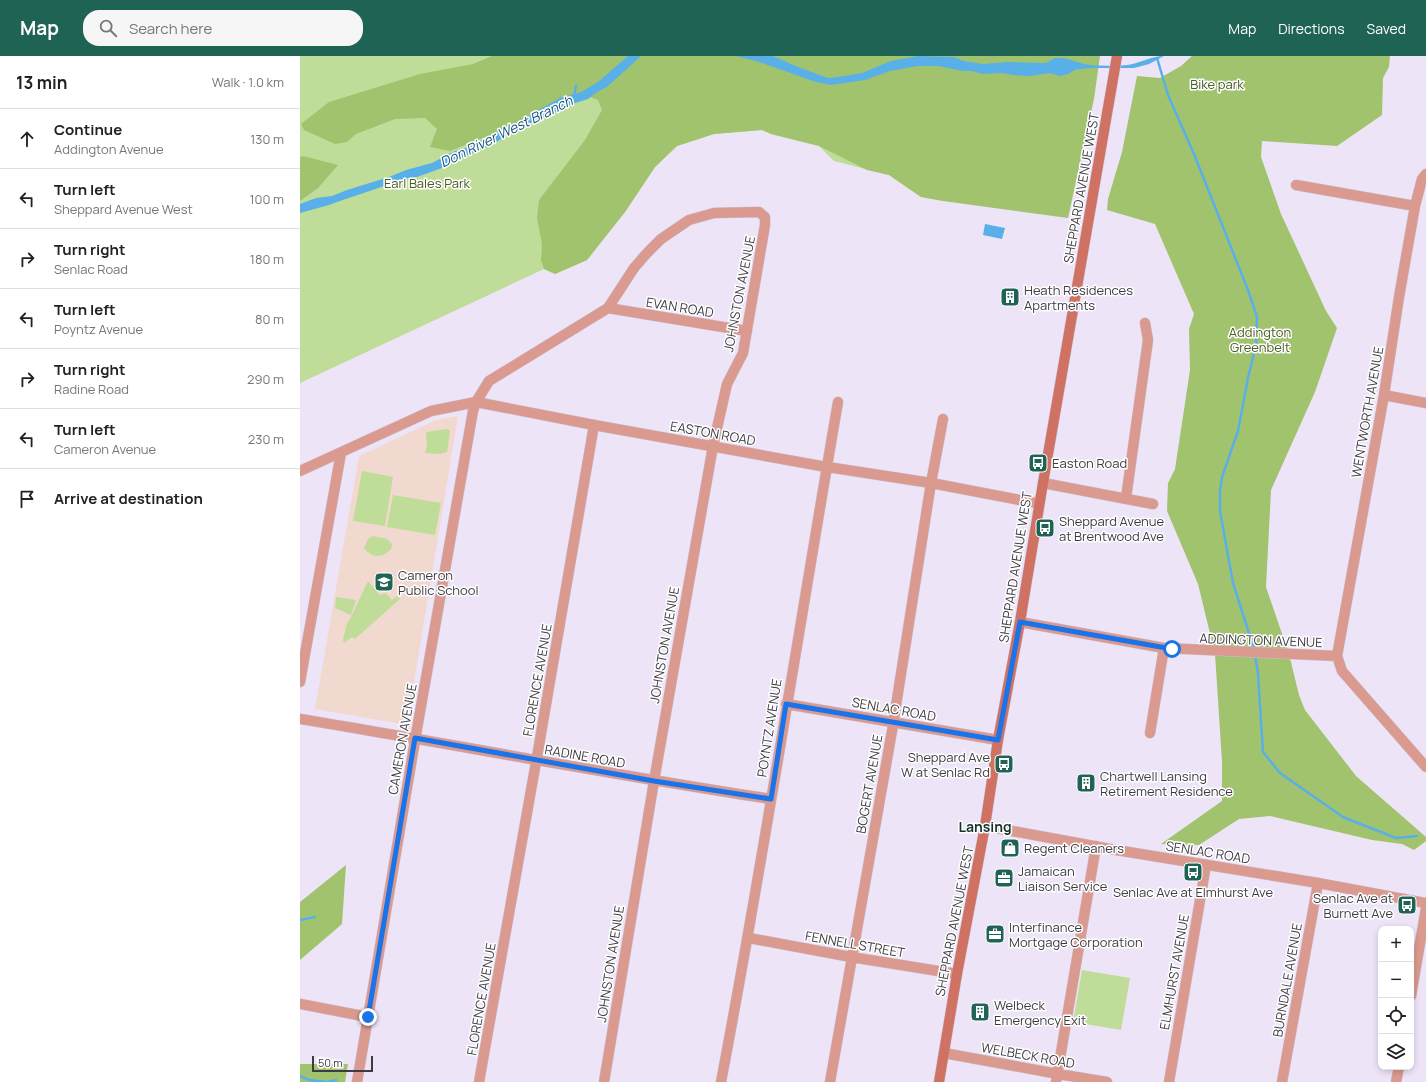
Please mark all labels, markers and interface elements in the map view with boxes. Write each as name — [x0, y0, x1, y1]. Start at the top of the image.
search box — [83, 10, 363, 46]
text: Map — [20, 15, 59, 41]
icon: search — [97, 17, 119, 39]
text: Search here — [129, 18, 212, 39]
text: Map — [1228, 19, 1256, 38]
text: Directions — [1278, 19, 1345, 38]
text: Saved — [1367, 19, 1406, 38]
text: 13 min — [16, 71, 67, 94]
text: Walk · 1.0 km — [212, 73, 284, 91]
park label: Bike park — [1190, 75, 1244, 93]
water label: Don River West Branch — [436, 90, 576, 171]
street label: SHEPPARD AVENUE WEST — [1059, 111, 1103, 265]
text: Continue — [54, 119, 122, 140]
icon: ahead — [16, 128, 38, 150]
text: 130 m — [250, 130, 284, 148]
text: Addington Avenue — [54, 140, 164, 158]
park label: Earl Bales Park — [384, 174, 471, 192]
text: Turn left — [54, 179, 116, 200]
icon: left — [16, 188, 38, 210]
text: 100 m — [249, 190, 284, 208]
text: Sheppard Avenue West — [54, 200, 193, 218]
street label: JOHNSTON AVENUE — [719, 234, 759, 354]
text: Turn right — [54, 239, 125, 260]
icon: right — [16, 248, 38, 270]
text: 180 m — [250, 250, 284, 268]
text: Senlac Road — [54, 260, 128, 278]
place label: Heath Residences Apartments — [1024, 281, 1133, 314]
building icon: Heath Residences Apartments — [999, 286, 1021, 308]
street label: EVAN ROAD — [645, 293, 715, 321]
text: Turn left — [54, 299, 116, 320]
icon: left — [16, 308, 38, 330]
text: 80 m — [255, 310, 284, 328]
text: Poyntz Avenue — [54, 320, 143, 338]
park label: Addington Greenbelt — [1229, 323, 1291, 356]
street label: WENTWORTH AVENUE — [1347, 345, 1387, 479]
text: Turn right — [54, 359, 125, 380]
icon: right — [16, 368, 38, 390]
text: 290 m — [247, 370, 284, 388]
text: Radine Road — [54, 380, 129, 398]
street label: EASTON ROAD — [669, 417, 757, 449]
text: Turn left — [54, 419, 116, 440]
icon: left — [16, 428, 38, 450]
text: 230 m — [248, 430, 284, 448]
text: Cameron Avenue — [54, 440, 156, 458]
bus stop icon: Easton Road — [1027, 452, 1049, 474]
place label: Easton Road — [1052, 454, 1127, 472]
icon: arrive — [16, 488, 38, 510]
text: Arrive at destination — [54, 488, 203, 509]
street label: SHEPPARD AVENUE WEST — [994, 490, 1036, 644]
place label: Sheppard Avenue at Brentwood Ave — [1059, 512, 1165, 545]
bus stop icon: Sheppard Avenue at Brentwood Ave — [1034, 517, 1056, 539]
place label: Cameron Public School — [398, 566, 478, 599]
school or university icon: Cameron Public School — [373, 571, 395, 593]
street label: JOHNSTON AVENUE — [645, 585, 683, 705]
street label: FLORENCE AVENUE — [518, 622, 556, 738]
street label: ADDINGTON AVENUE — [1199, 629, 1323, 651]
route start — [1163, 640, 1181, 658]
street label: POYNTZ AVENUE — [752, 678, 786, 778]
street label: CAMERON AVENUE — [383, 682, 421, 796]
street label: SENLAC ROAD — [851, 693, 938, 725]
street label: BOGERT AVENUE — [851, 733, 887, 835]
street label: RADINE ROAD — [543, 740, 627, 772]
place label: Sheppard Ave W at Senlac Rd — [901, 748, 990, 781]
bus stop icon: Sheppard Ave W at Senlac Rd — [993, 753, 1015, 775]
place label: Chartwell Lansing Retirement Residence — [1100, 767, 1233, 800]
building icon: Chartwell Lansing Retirement Residence — [1075, 772, 1097, 794]
district label: Lansing — [958, 817, 1012, 836]
street label: SENLAC ROAD — [1165, 836, 1252, 868]
shop icon: Regent Cleaners — [999, 837, 1021, 859]
place label: Regent Cleaners — [1024, 839, 1124, 857]
street label: SHEPPARD AVENUE WEST — [931, 844, 977, 998]
bus stop icon: Senlac Ave at Elmhurst Ave — [1182, 861, 1204, 883]
place label: Jamaican Liaison Service — [1018, 862, 1108, 895]
office icon: Jamaican Liaison Service — [993, 867, 1015, 889]
place label: Senlac Ave at Elmhurst Ave — [1113, 883, 1273, 901]
place label: Senlac Ave at Burnett Ave — [1313, 889, 1393, 922]
bus stop icon: Senlac Ave at Burnett Ave — [1396, 894, 1418, 916]
street label: JOHNSTON AVENUE — [592, 904, 628, 1024]
street label: ELMHURST AVENUE — [1155, 913, 1193, 1031]
place label: Interfinance Mortgage Corporation — [1009, 918, 1143, 951]
street label: BURNDALE AVENUE — [1268, 922, 1306, 1038]
office icon: Interfinance Mortgage Corporation — [984, 923, 1006, 945]
street label: FENNELL STREET — [804, 926, 906, 962]
map controls — [1378, 926, 1414, 1070]
button: + — [1378, 926, 1414, 962]
street label: FLORENCE AVENUE — [462, 941, 500, 1057]
button: − — [1378, 962, 1414, 998]
place label: Welbeck Emergency Exit — [994, 996, 1086, 1029]
button: locate — [1378, 998, 1414, 1034]
building icon: Welbeck Emergency Exit — [969, 1001, 991, 1023]
route end — [359, 1008, 377, 1026]
button: layers — [1378, 1034, 1414, 1070]
street label: WELBECK ROAD — [980, 1038, 1077, 1072]
scale bar — [312, 1054, 373, 1073]
text: 50 m — [318, 1055, 343, 1070]

